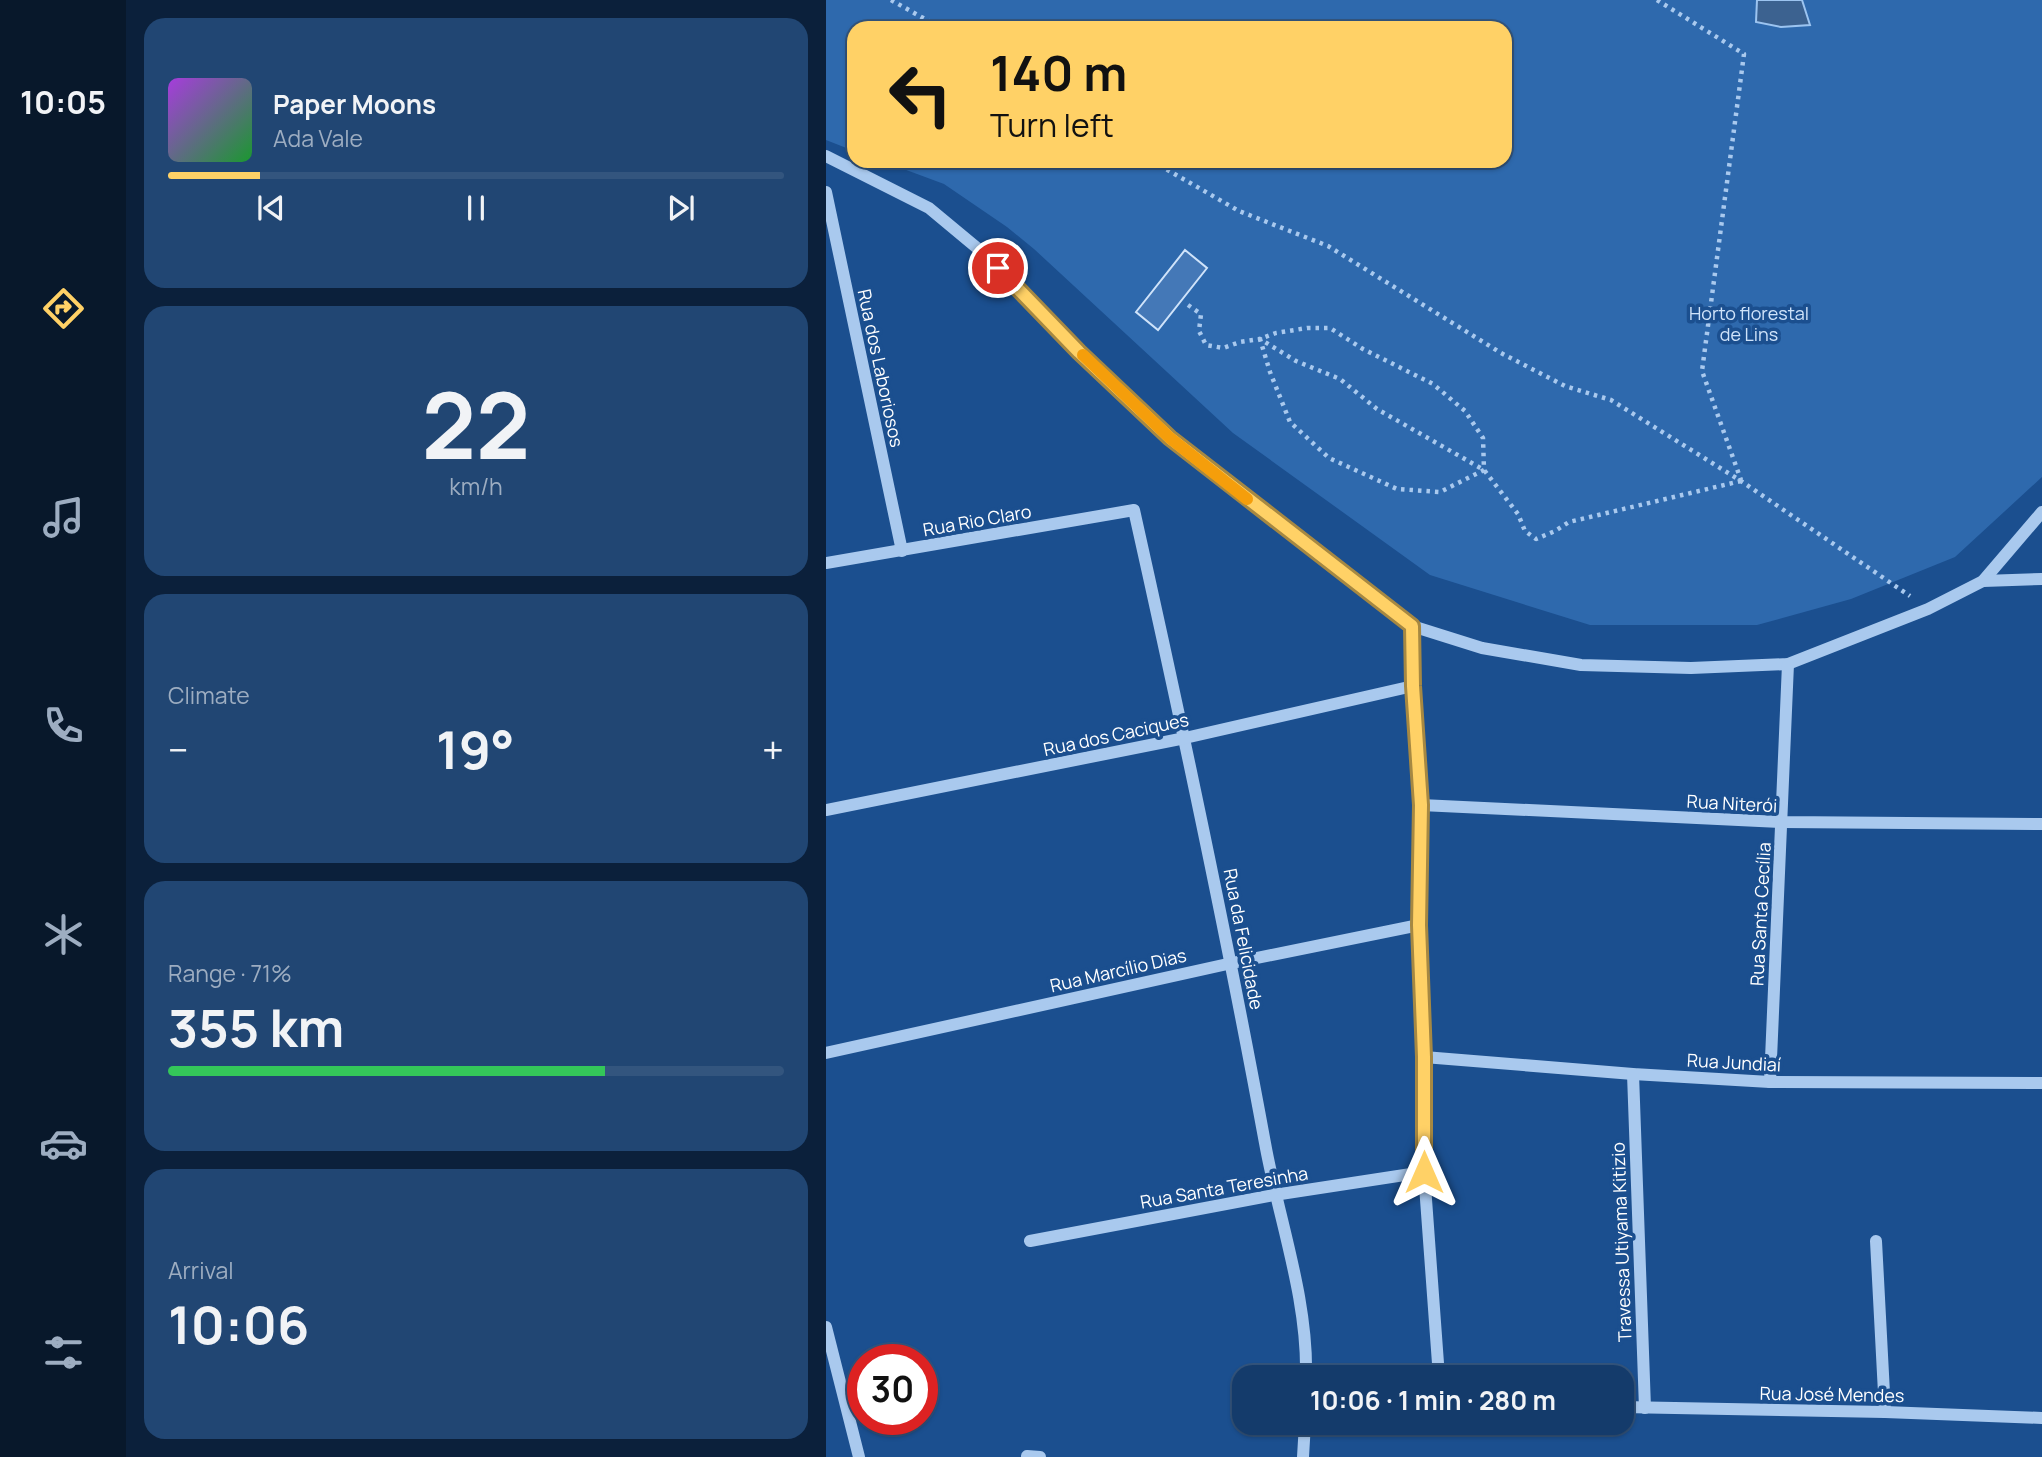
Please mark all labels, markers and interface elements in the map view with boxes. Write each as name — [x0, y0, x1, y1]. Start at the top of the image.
text: 140 m — [990, 39, 1127, 106]
icon: left — [875, 49, 966, 140]
text: 10:05 — [20, 80, 106, 124]
text: Paper Moons — [273, 86, 436, 122]
text: Turn left — [990, 103, 1114, 147]
text: Ada Vale — [273, 122, 363, 154]
icon: previous — [252, 189, 290, 227]
icon: pause — [457, 189, 495, 227]
icon: next — [662, 189, 700, 227]
pin — [968, 238, 1028, 298]
icon: arrive — [979, 249, 1017, 287]
icon: directions — [39, 284, 88, 333]
street label: Rua dos Laboriosos — [853, 287, 909, 449]
park label: Horto florestal de Lins — [1689, 301, 1809, 346]
text: 22 — [422, 362, 530, 486]
text: km/h — [449, 470, 503, 502]
icon: music — [39, 493, 88, 542]
street label: Rua Rio Claro — [921, 499, 1033, 541]
text: Climate — [168, 679, 250, 711]
icon: phone — [39, 701, 88, 750]
street label: Rua dos Caciques — [1041, 707, 1191, 761]
text: 19° — [436, 714, 515, 785]
text: − — [168, 723, 189, 775]
text: + — [762, 723, 784, 775]
street label: Rua Niterói — [1686, 789, 1778, 817]
street label: Rua Santa Cecília — [1744, 841, 1776, 987]
street label: Rua da Felicidade — [1219, 866, 1269, 1012]
icon: climate — [39, 910, 88, 959]
street label: Rua Marcílio Dias — [1047, 943, 1189, 997]
text: Range · 71% — [168, 957, 292, 989]
text: 355 km — [168, 992, 344, 1063]
street label: Rua Jundiaí — [1686, 1048, 1782, 1076]
icon: car — [39, 1119, 88, 1168]
position arrow — [1387, 1135, 1461, 1209]
street label: Travessa Utiyama Kitizio — [1606, 1142, 1636, 1342]
street label: Rua Santa Teresinha — [1138, 1160, 1310, 1214]
text: Arrival — [168, 1254, 234, 1286]
text: 10:06 — [168, 1289, 309, 1360]
icon: filters — [39, 1328, 88, 1377]
speed limit sign: 30 — [847, 1344, 938, 1435]
street label: Rua José Mendes — [1759, 1381, 1905, 1407]
text: 10:06 · 1 min · 280 m — [1310, 1382, 1556, 1418]

